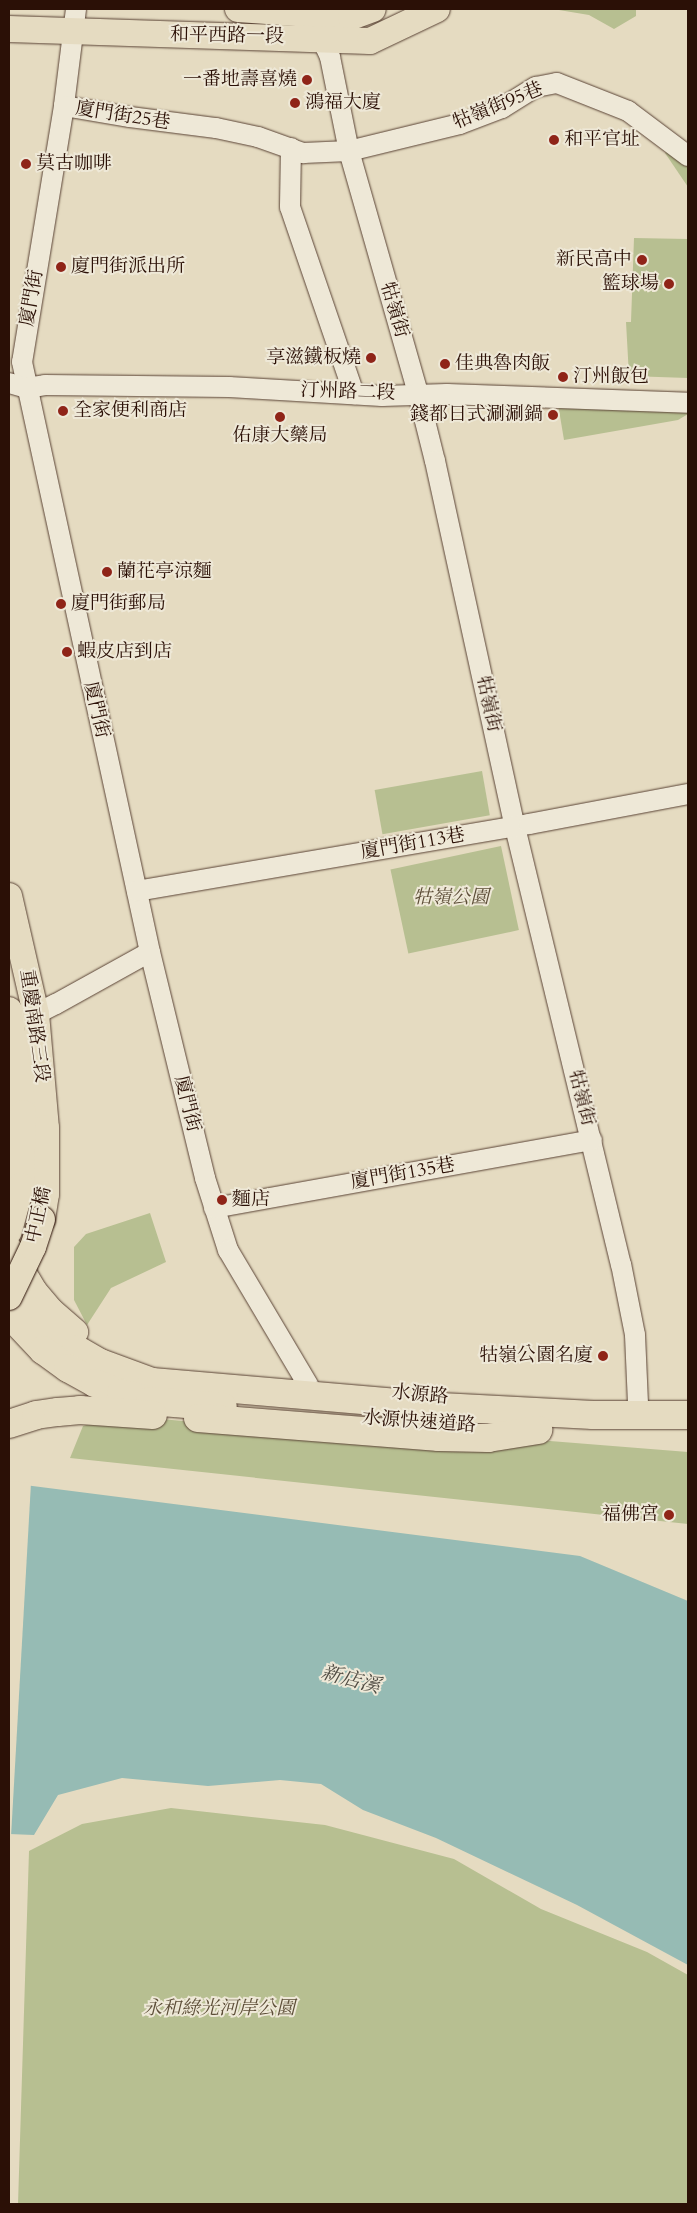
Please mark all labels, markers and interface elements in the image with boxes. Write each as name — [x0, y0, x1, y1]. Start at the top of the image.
street label: 和平西路一段 — [170, 24, 284, 48]
place label: 一番地壽喜燒 — [183, 69, 297, 91]
marker: 一番地壽喜燒 — [301, 74, 313, 86]
street label: 牯嶺街95巷 — [449, 78, 547, 134]
place label: 鴻福大廈 — [305, 92, 381, 114]
street label: 廈門街25巷 — [74, 97, 172, 135]
marker: 鴻福大廈 — [289, 97, 301, 109]
place label: 和平官址 — [564, 129, 640, 151]
marker: 和平官址 — [548, 134, 560, 146]
place label: 莫古咖啡 — [36, 153, 112, 175]
marker: 莫古咖啡 — [20, 158, 32, 170]
place label: 新民高中 — [556, 249, 632, 271]
marker: 新民高中 — [636, 254, 648, 266]
place label: 廈門街派出所 — [71, 256, 185, 278]
marker: 廈門街派出所 — [55, 261, 67, 273]
street label: 廈門街 — [16, 268, 48, 328]
place label: 籃球場 — [602, 273, 659, 295]
marker: 籃球場 — [663, 278, 675, 290]
street label: 牯嶺街 — [375, 279, 413, 341]
place label: 享滋鐵板燒 — [266, 347, 361, 369]
marker: 享滋鐵板燒 — [365, 352, 377, 364]
place label: 佳典魯肉飯 — [455, 353, 550, 375]
marker: 佳典魯肉飯 — [439, 358, 451, 370]
place label: 汀州飯包 — [573, 366, 649, 388]
marker: 汀州飯包 — [557, 371, 569, 383]
street label: 汀州路二段 — [300, 379, 396, 405]
place label: 全家便利商店 — [73, 400, 187, 422]
place label: 錢都日式涮涮鍋 — [410, 404, 543, 426]
marker: 全家便利商店 — [57, 405, 69, 417]
marker: 錢都日式涮涮鍋 — [547, 409, 559, 421]
marker: 佑康大藥局 — [274, 411, 286, 423]
place label: 佑康大藥局 — [233, 425, 327, 447]
place label: 蘭花亭涼麵 — [117, 561, 212, 583]
marker: 蘭花亭涼麵 — [101, 566, 113, 578]
place label: 廈門街郵局 — [71, 593, 166, 615]
marker: 廈門街郵局 — [55, 598, 67, 610]
place label: 蝦皮店到店 — [77, 641, 172, 663]
marker: 蝦皮店到店 — [61, 646, 73, 658]
street label: 牯嶺街 — [471, 674, 505, 734]
street label: 廈門街 — [78, 680, 114, 740]
street label: 廈門街113巷 — [359, 824, 467, 864]
park label: 牯嶺公園 — [413, 887, 489, 909]
street label: 重慶南路三段 — [15, 968, 53, 1084]
street label: 牯嶺街 — [563, 1068, 599, 1128]
street label: 廈門街 — [169, 1074, 205, 1134]
street label: 廈門街135巷 — [349, 1154, 457, 1194]
street label: 中正橋 — [22, 1185, 56, 1245]
place label: 麵店 — [232, 1189, 270, 1211]
marker: 麵店 — [216, 1194, 228, 1206]
place label: 牯嶺公園名廈 — [479, 1345, 593, 1367]
marker: 牯嶺公園名廈 — [597, 1350, 609, 1362]
street label: 水源路 — [391, 1381, 449, 1409]
street label: 水源快速道路 — [361, 1407, 477, 1437]
place label: 福佛宮 — [602, 1504, 659, 1526]
marker: 福佛宮 — [663, 1509, 675, 1521]
water label: 新店溪 — [319, 1660, 383, 1698]
park label: 永和綠光河岸公園 — [143, 1998, 295, 2020]

